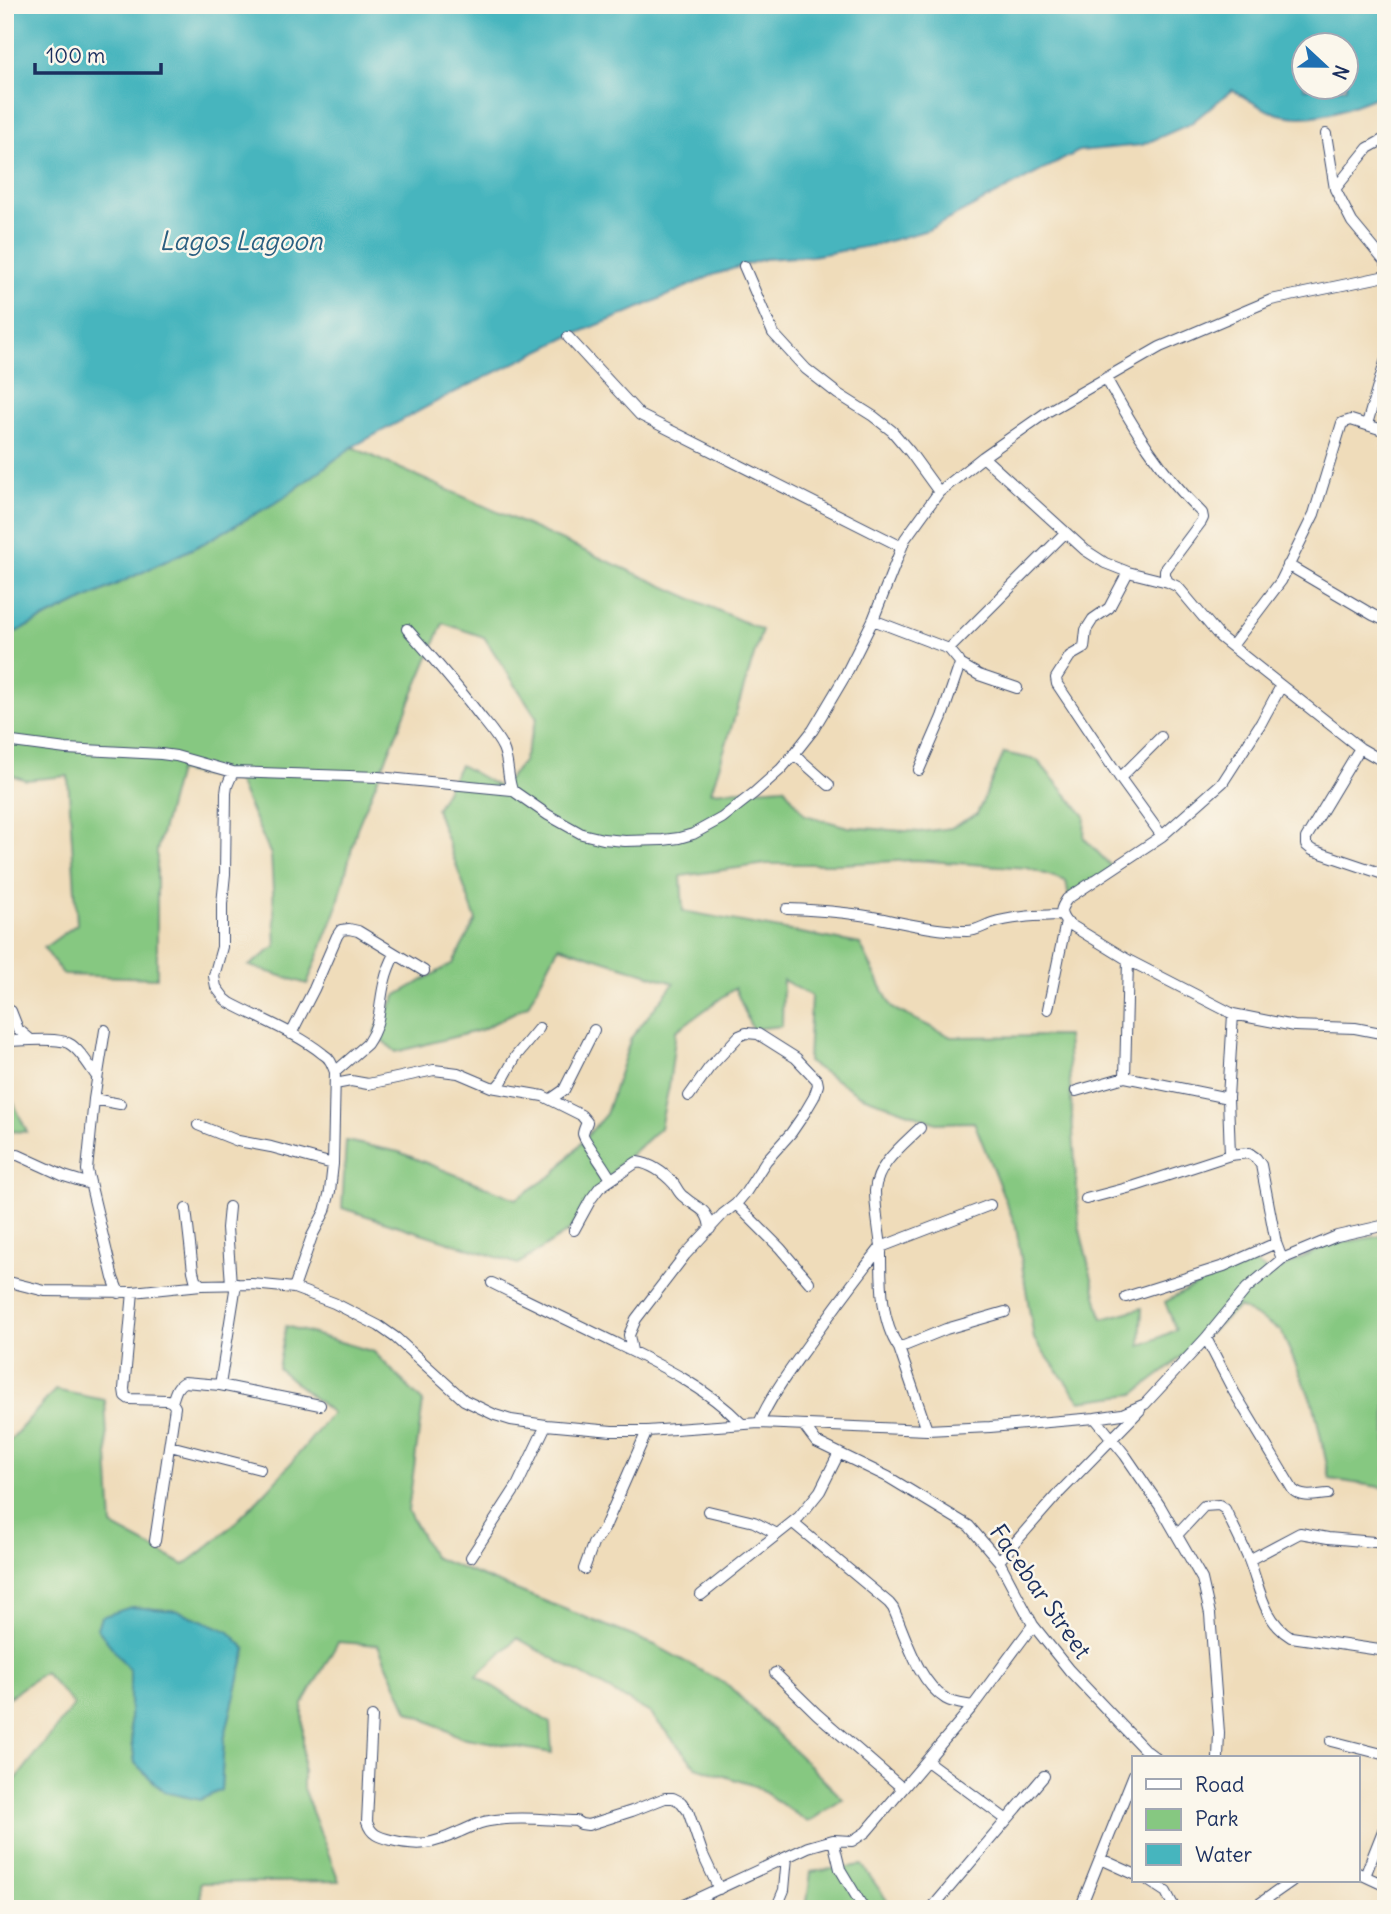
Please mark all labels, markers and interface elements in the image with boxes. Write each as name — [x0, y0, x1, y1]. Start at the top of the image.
scale bar — [35, 32, 161, 76]
north arrow — [1290, 32, 1360, 102]
text: 100 m — [46, 42, 105, 69]
text: N — [1327, 62, 1354, 83]
water label: Lagos Lagoon — [159, 224, 324, 257]
street label: Facebar Street — [984, 1518, 1098, 1664]
legend — [1132, 1756, 1360, 1882]
text: Road — [1195, 1771, 1244, 1798]
text: Park — [1195, 1805, 1238, 1832]
text: Water — [1195, 1841, 1253, 1868]

